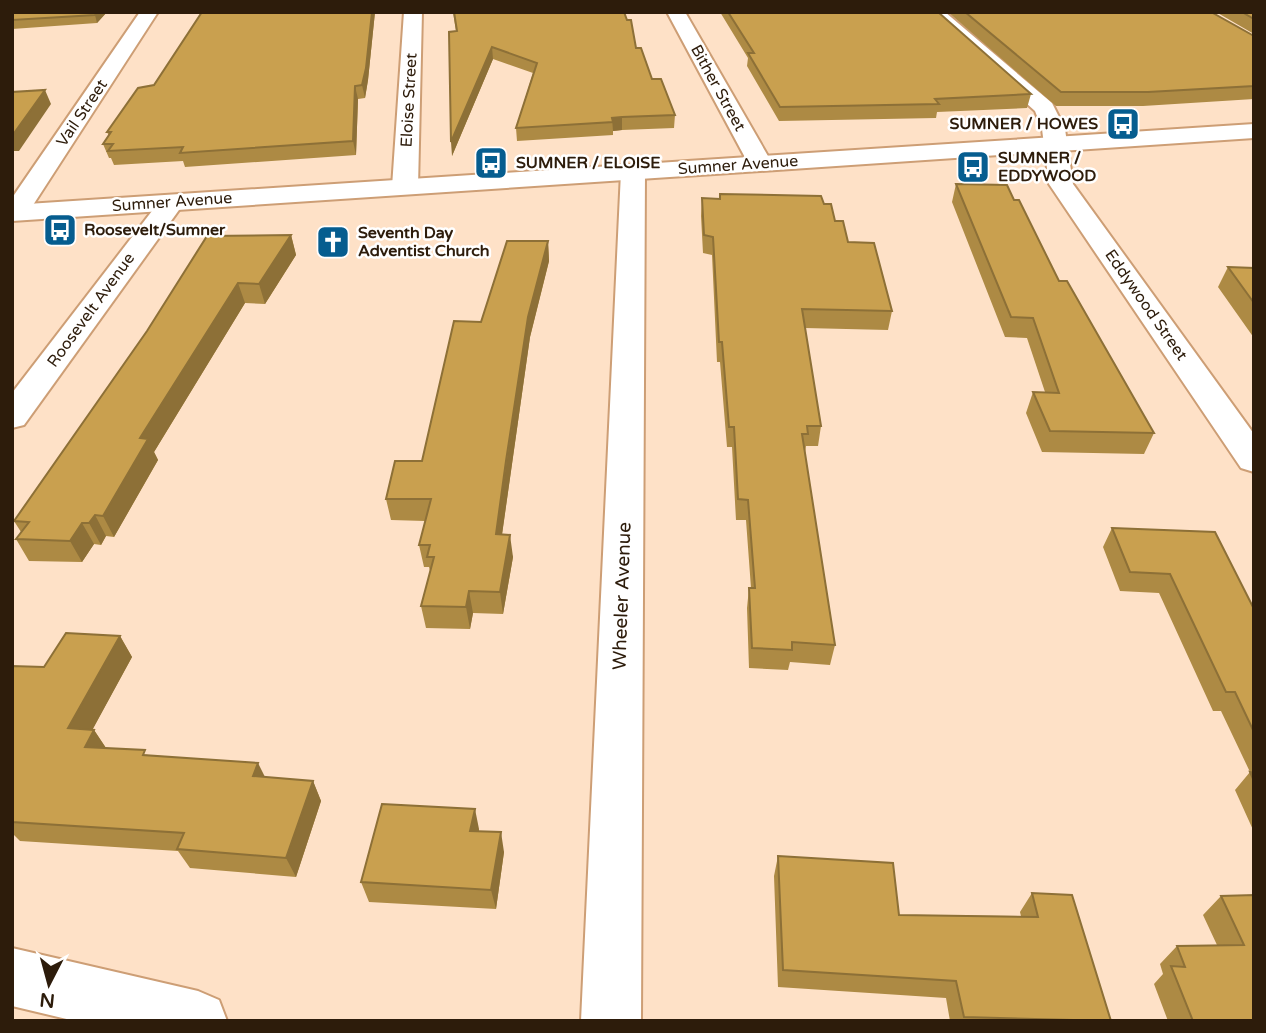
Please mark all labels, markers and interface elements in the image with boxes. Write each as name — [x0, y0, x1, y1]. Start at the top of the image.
street label: Bither Street — [686, 41, 750, 135]
street label: Eloise Street — [397, 52, 421, 148]
street label: Vail Street — [52, 75, 112, 151]
bus stop icon: SUMNER / HOWES — [1104, 105, 1142, 143]
place label: SUMNER / HOWES — [949, 114, 1098, 134]
bus stop icon: SUMNER / ELOISE — [472, 144, 510, 182]
bus stop icon: SUMNER / EDDYWOOD — [954, 148, 992, 186]
place label: SUMNER / EDDYWOOD — [998, 148, 1096, 186]
street label: Sumner Avenue — [677, 151, 799, 179]
place label: SUMNER / ELOISE — [516, 153, 660, 173]
street label: Sumner Avenue — [111, 188, 233, 216]
bus stop icon: Roosevelt/Sumner — [41, 211, 79, 249]
place label: Roosevelt/Sumner — [84, 220, 226, 240]
church icon: Seventh Day Adventist Church — [314, 223, 352, 261]
place label: Seventh Day Adventist Church — [358, 223, 490, 261]
street label: Eddywood Street — [1100, 246, 1192, 364]
street label: Roosevelt Avenue — [43, 249, 139, 371]
street label: Wheeler Avenue — [608, 522, 636, 670]
north arrow — [14, 949, 84, 1019]
text: N — [39, 988, 56, 1012]

